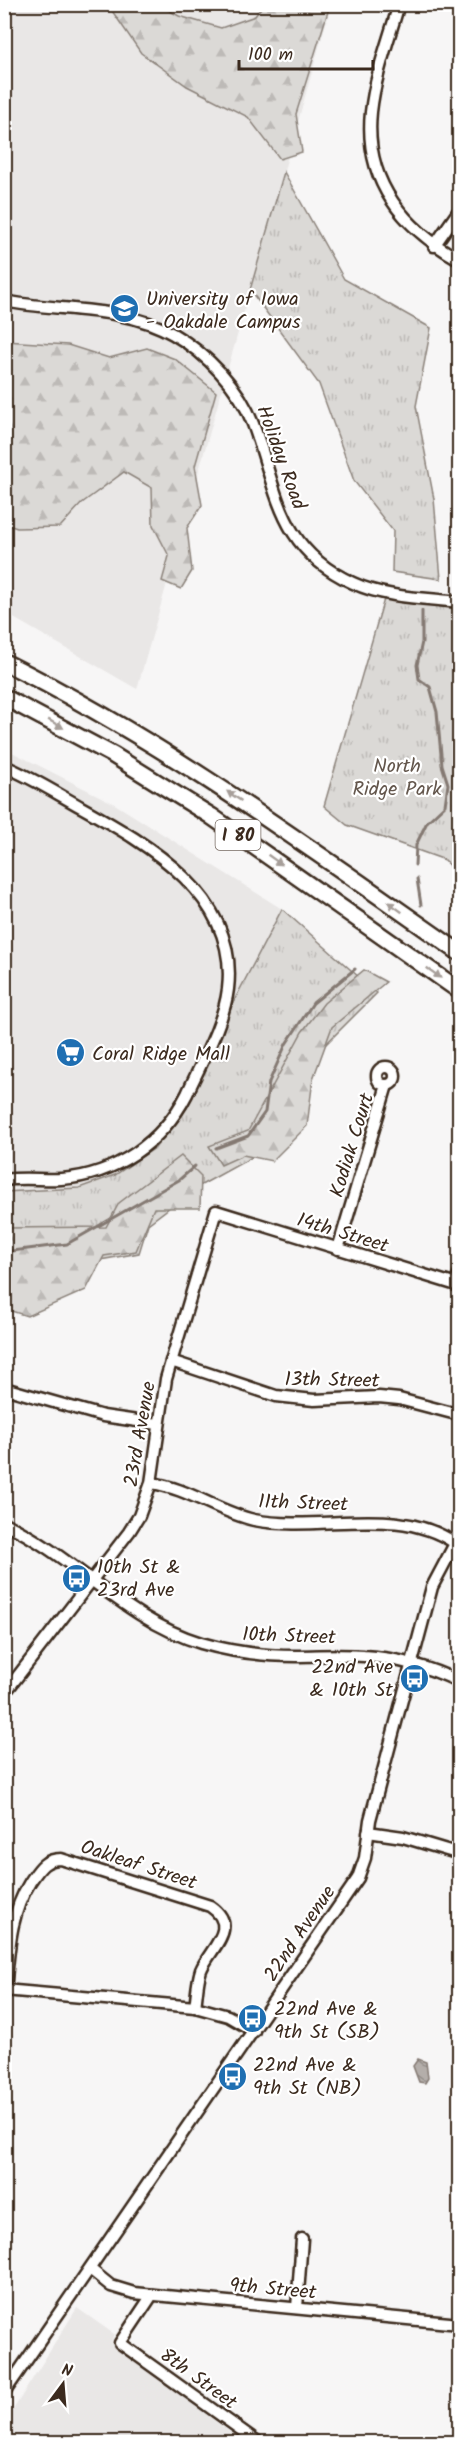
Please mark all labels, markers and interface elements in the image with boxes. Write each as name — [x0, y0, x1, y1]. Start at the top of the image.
scale bar — [239, 33, 372, 71]
text: 100 m — [248, 41, 293, 70]
place label: University of Iowa - Oakdale Campus — [146, 284, 301, 339]
school or university icon: University of Iowa - Oakdale Campus — [109, 293, 141, 325]
street label: Holiday Road — [246, 401, 314, 515]
one-way arrow — [48, 719, 65, 729]
park label: North Ridge Park — [352, 751, 442, 806]
one-way arrow — [227, 790, 243, 802]
road number: I 80 — [216, 820, 260, 850]
one-way arrow — [267, 854, 283, 865]
one-way arrow — [387, 901, 403, 913]
one-way arrow — [426, 967, 442, 979]
supermarket icon: Coral Ridge Mall — [55, 1037, 87, 1069]
place label: Coral Ridge Mall — [92, 1039, 230, 1071]
street label: Kodiak Court — [322, 1089, 384, 1202]
street label: 14th Street — [293, 1205, 393, 1263]
street label: 13th Street — [284, 1364, 380, 1398]
street label: 23rd Avenue — [116, 1379, 166, 1490]
street label: 11th Street — [258, 1486, 349, 1522]
place label: 10th St & 23rd Ave — [97, 1552, 180, 1607]
bus stop icon: 10th St & 23rd Ave — [60, 1562, 92, 1594]
street label: 10th Street — [242, 1619, 336, 1655]
place label: 22nd Ave & 10th St — [310, 1652, 393, 1707]
bus stop icon: 22nd Ave & 10th St — [398, 1662, 430, 1694]
street label: Oakleaf Street — [76, 1832, 201, 1900]
street label: 22nd Avenue — [256, 1879, 345, 1989]
place label: 22nd Ave & 9th St (SB) — [274, 1994, 380, 2049]
bus stop icon: 22nd Ave & 9th St (SB) — [237, 2003, 269, 2035]
place label: 22nd Ave & 9th St (NB) — [253, 2050, 362, 2105]
bus stop icon: 22nd Ave & 9th St (NB) — [216, 2060, 248, 2092]
street label: 9th Street — [228, 2270, 318, 2310]
street label: 8th Street — [152, 2340, 244, 2419]
north arrow — [33, 2354, 93, 2414]
text: N — [58, 2358, 75, 2384]

